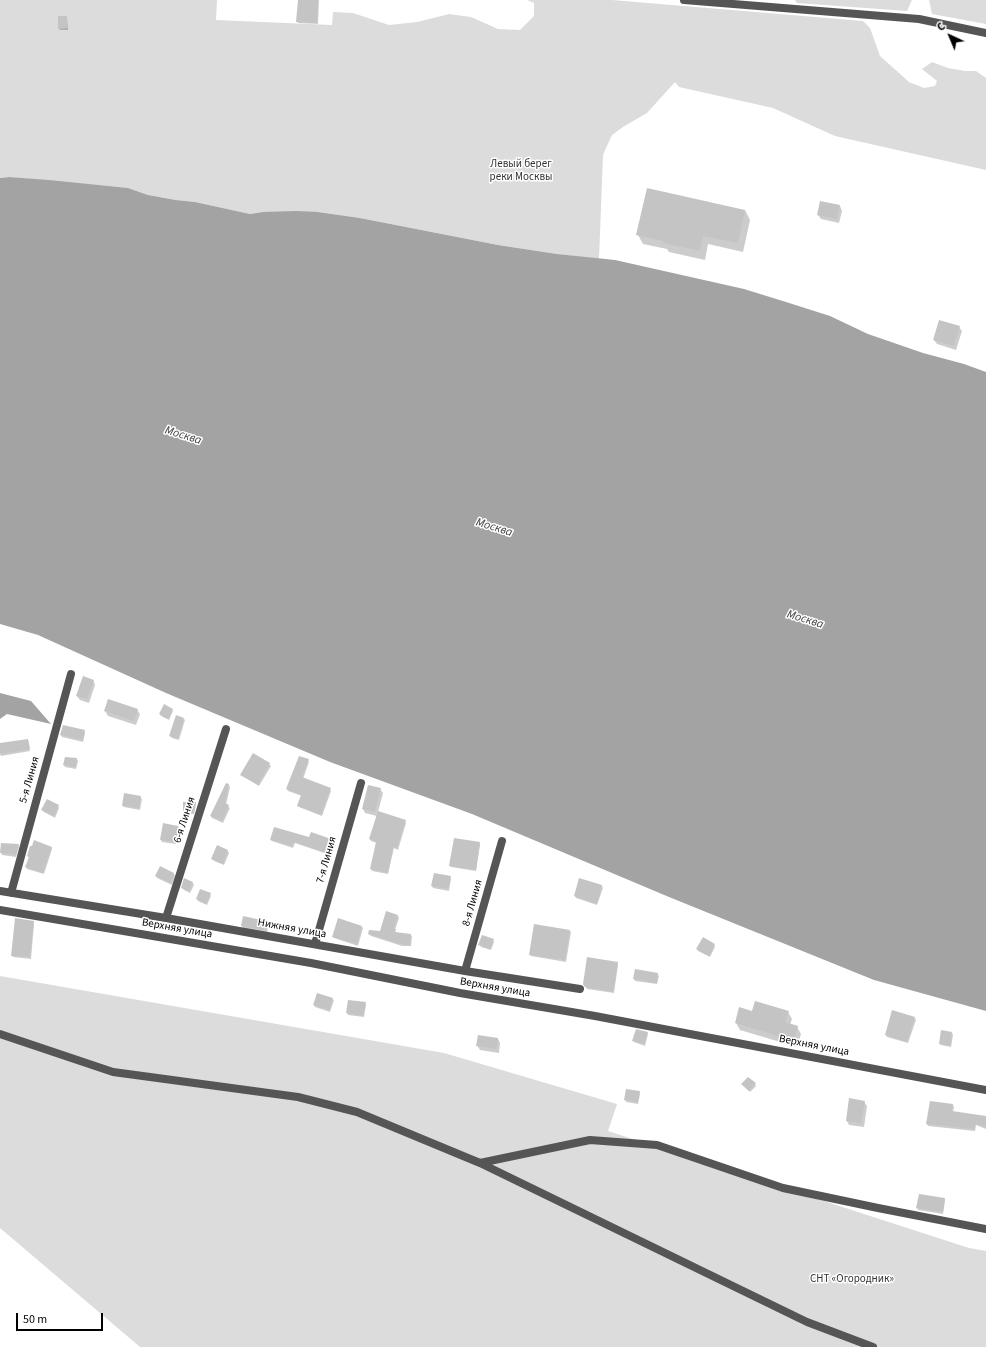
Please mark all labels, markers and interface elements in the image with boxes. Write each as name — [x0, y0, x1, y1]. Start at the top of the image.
north arrow — [930, 16, 970, 56]
text: С — [934, 19, 949, 35]
park label: Левый берег реки Москвы — [490, 158, 552, 184]
water label: Москва — [163, 424, 203, 448]
water label: Москва — [474, 516, 514, 540]
water label: Москва — [785, 608, 825, 632]
street label: 5-я Линия — [17, 755, 43, 805]
street label: 6-я Линия — [171, 795, 199, 845]
street label: 7-я Линия — [314, 835, 340, 885]
street label: 8-я Линия — [460, 878, 486, 928]
street label: Верхняя улица — [141, 916, 213, 942]
street label: Нижняя улица — [257, 916, 327, 942]
street label: Верхняя улица — [459, 975, 531, 1001]
street label: Верхняя улица — [778, 1033, 850, 1059]
park label: СНТ «Огородник» — [810, 1273, 894, 1287]
scale bar — [18, 1305, 105, 1331]
text: 50 m — [23, 1311, 47, 1328]

